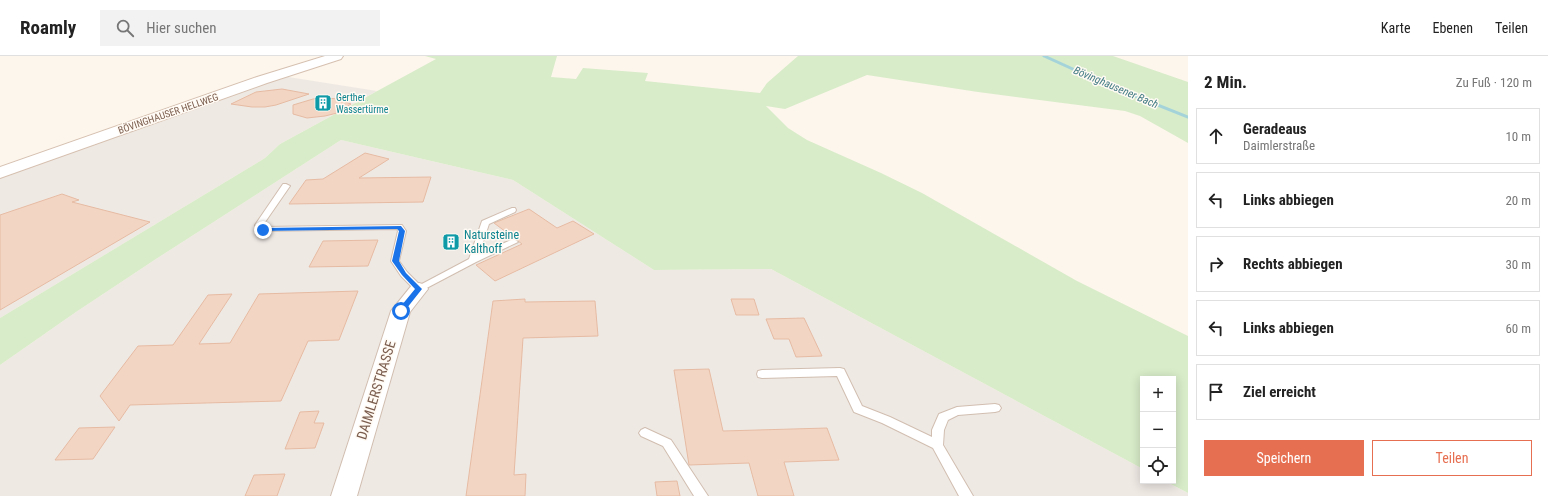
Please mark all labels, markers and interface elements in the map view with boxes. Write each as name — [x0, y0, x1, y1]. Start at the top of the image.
search box — [100, 10, 380, 46]
text: Roamly — [20, 16, 76, 39]
icon: search — [114, 17, 136, 39]
text: Hier suchen — [146, 19, 217, 37]
text: Karte — [1381, 20, 1410, 36]
text: Ebenen — [1432, 20, 1473, 36]
text: Teilen — [1495, 20, 1528, 36]
water label: Bövinghausener Bach — [1071, 64, 1160, 111]
text: 2 Min. — [1204, 72, 1247, 92]
text: Zu Fuß · 120 m — [1456, 75, 1532, 90]
street label: BÖVINGHAUSER HELLWEG — [116, 90, 220, 136]
place label: Gerther Wassertürme — [336, 92, 389, 115]
building icon: Gerther Wassertürme — [313, 93, 333, 113]
text: Geradeaus — [1243, 120, 1307, 138]
icon: ahead — [1205, 125, 1227, 147]
text: 10 m — [1505, 129, 1531, 144]
text: Daimlerstraße — [1243, 138, 1315, 153]
icon: left — [1205, 189, 1227, 211]
text: Links abbiegen — [1243, 191, 1334, 209]
text: 20 m — [1505, 193, 1531, 208]
route end — [254, 221, 272, 239]
place label: Natursteine Kalthoff — [464, 228, 519, 256]
building icon: Natursteine Kalthoff — [441, 232, 461, 252]
icon: right — [1205, 253, 1227, 275]
text: Rechts abbiegen — [1243, 255, 1343, 273]
text: 30 m — [1505, 257, 1531, 272]
route start — [392, 302, 410, 320]
icon: left — [1205, 317, 1227, 339]
text: Links abbiegen — [1243, 319, 1334, 337]
text: 60 m — [1505, 321, 1531, 336]
street label: DAIMLERSTRASSE — [353, 339, 399, 441]
map controls — [1140, 376, 1176, 484]
button: + — [1140, 376, 1176, 412]
icon: arrive — [1205, 381, 1227, 403]
text: Ziel erreicht — [1243, 383, 1316, 401]
button: − — [1140, 412, 1176, 448]
button: Speichern — [1204, 440, 1364, 476]
button: Teilen — [1372, 440, 1532, 476]
button: locate — [1140, 448, 1176, 484]

